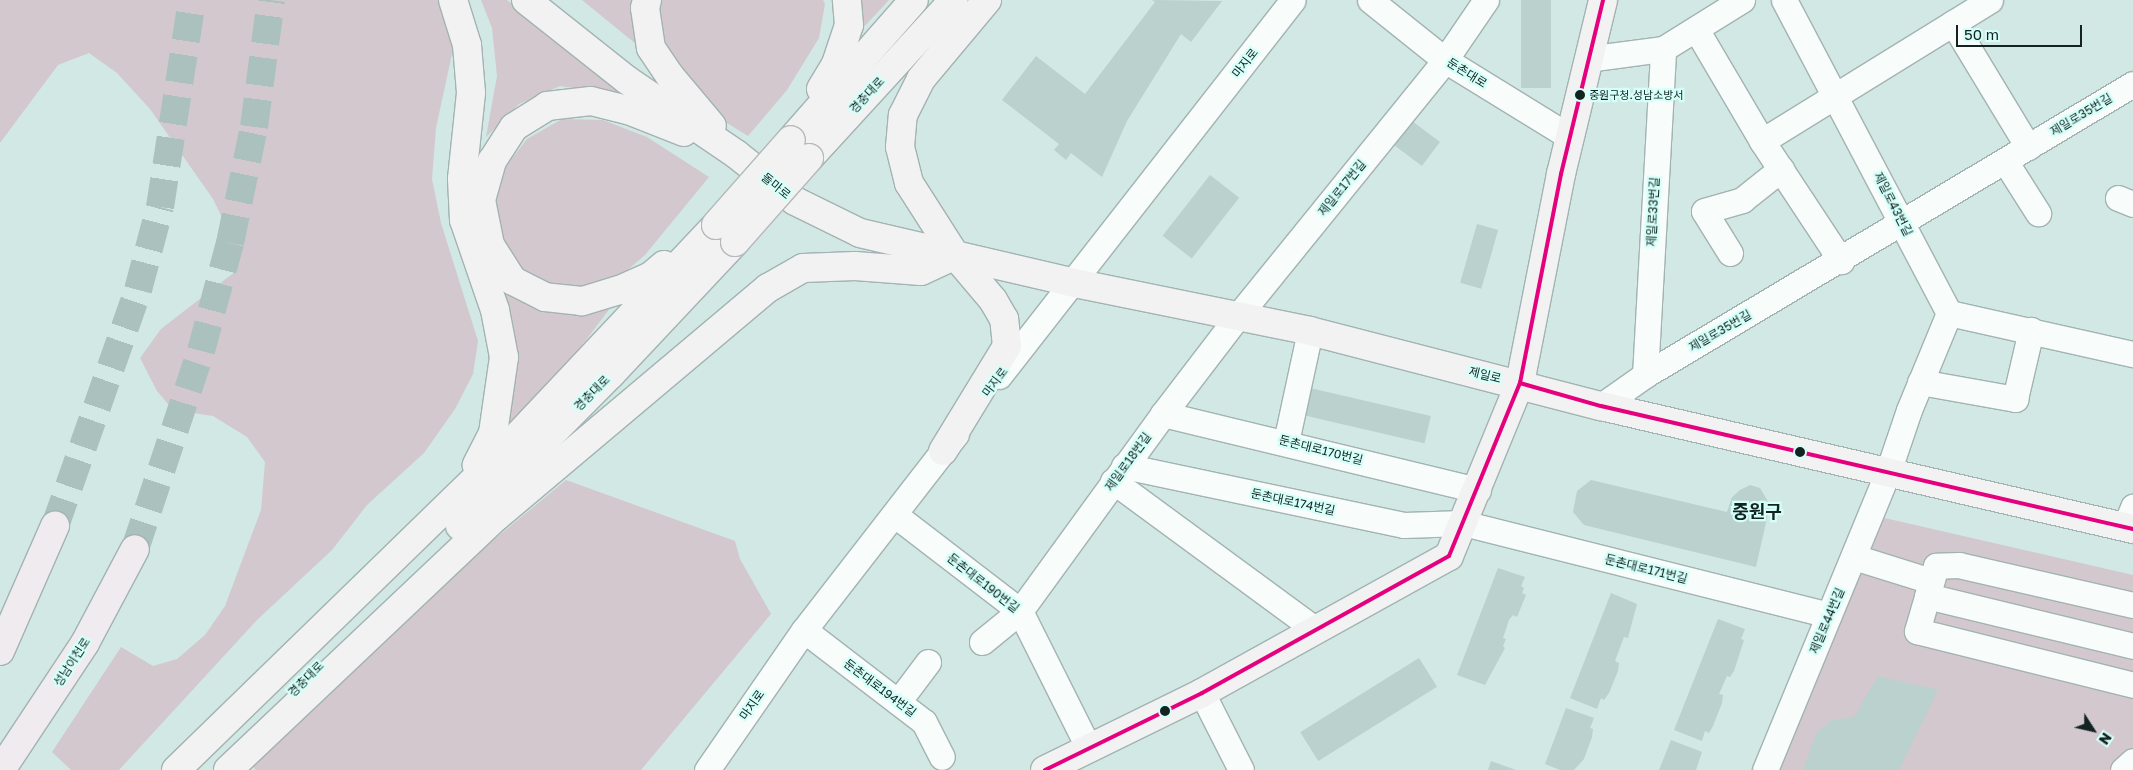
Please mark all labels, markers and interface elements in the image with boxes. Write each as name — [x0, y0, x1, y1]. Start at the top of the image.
scale bar — [1958, 15, 2084, 47]
text: 50 m — [1964, 25, 1999, 43]
street label: 마지로 — [1229, 46, 1261, 80]
street label: 둔촌대로 — [1444, 55, 1490, 91]
street label: 경충대로 — [847, 74, 887, 116]
place label: 중원구청.성남소방서 — [1589, 88, 1683, 102]
marker: 중원구청.성남소방서 — [1575, 90, 1585, 100]
street label: 제일로35번길 — [2048, 91, 2114, 139]
street label: 제일로17번길 — [1315, 157, 1369, 219]
street label: 돌마로 — [759, 170, 793, 202]
street label: 제일로43번길 — [1871, 170, 1915, 238]
street label: 제일로33번길 — [1644, 177, 1662, 247]
street label: 제일로35번길 — [1686, 307, 1754, 355]
street label: 마지로 — [979, 364, 1011, 400]
street label: 제일로 — [1467, 364, 1503, 386]
street label: 경충대로 — [571, 372, 613, 414]
street label: 제일로18번길 — [1102, 430, 1154, 494]
street label: 둔촌대로170번길 — [1278, 433, 1364, 467]
unlabelled marker — [1795, 447, 1805, 457]
street label: 둔촌대로174번길 — [1250, 486, 1336, 518]
district label: 중원구 — [1732, 500, 1782, 522]
street label: 둔촌대로190번길 — [944, 551, 1022, 615]
street label: 둔촌대로171번길 — [1603, 552, 1689, 586]
street label: 제일로44번길 — [1807, 586, 1847, 656]
street label: 성남이천로 — [51, 635, 93, 689]
street label: 둔촌대로194번길 — [841, 656, 919, 720]
street label: 경충대로 — [285, 658, 327, 700]
street label: 마지로 — [737, 687, 767, 723]
north arrow — [2068, 705, 2118, 755]
unlabelled marker — [1160, 706, 1170, 716]
text: N — [2096, 730, 2116, 748]

